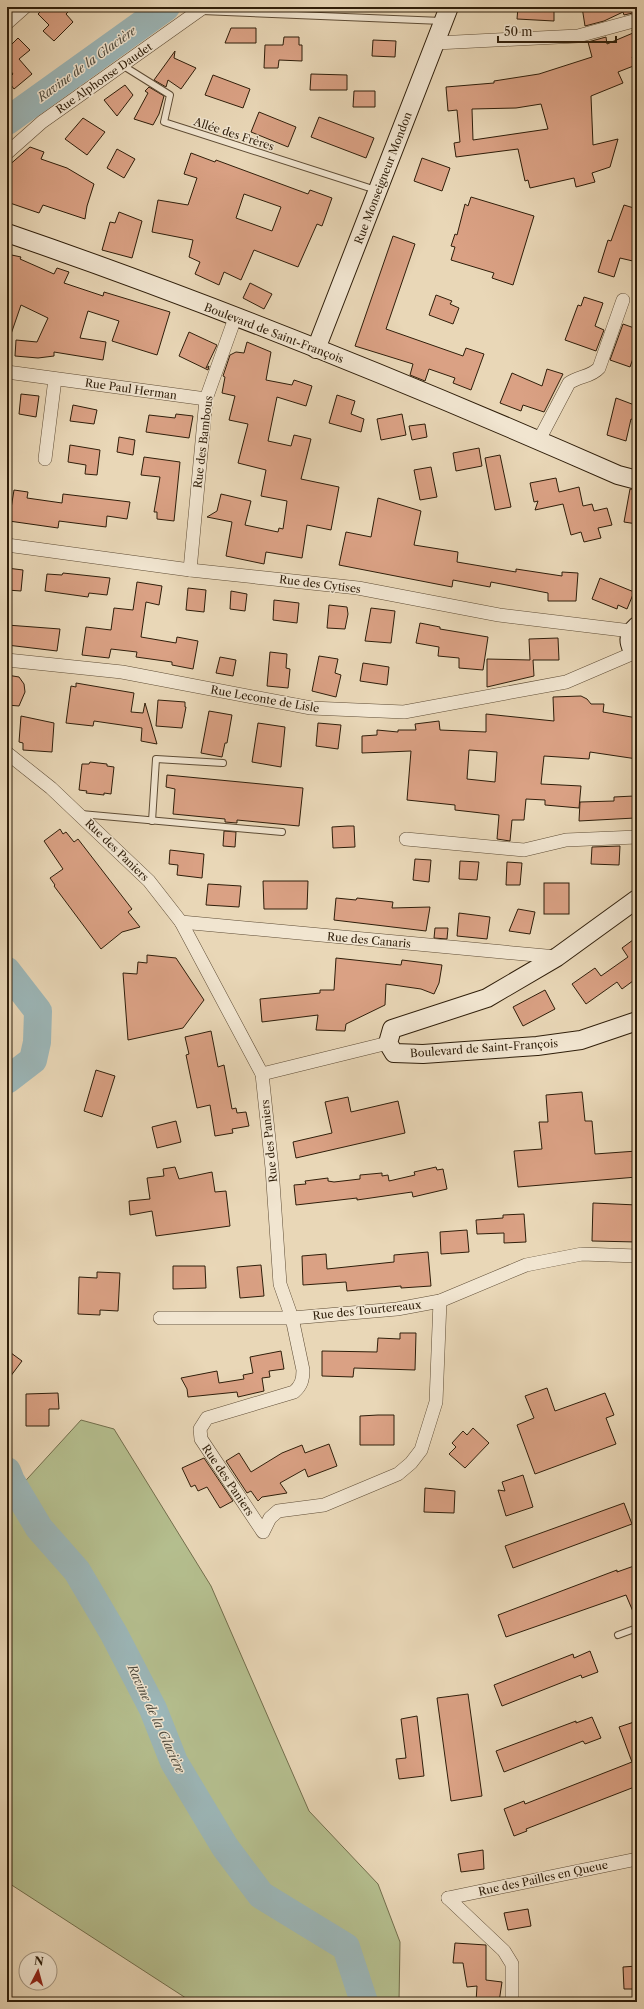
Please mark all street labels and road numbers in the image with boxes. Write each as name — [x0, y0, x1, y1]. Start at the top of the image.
street label: Rue Alphonse Daudet — [53, 39, 155, 117]
street label: Rue Monseigneur Mondon — [351, 110, 415, 246]
street label: Allée des Frères — [191, 114, 276, 154]
street label: Boulevard de Saint-François — [202, 300, 346, 366]
street label: Rue Paul Herman — [84, 376, 178, 402]
street label: Rue des Bambous — [190, 395, 216, 489]
street label: Rue des Cytises — [278, 572, 362, 596]
street label: Rue Leconte de Lisle — [210, 683, 320, 715]
street label: Rue des Paniers — [82, 816, 152, 884]
street label: Rue des Canaris — [326, 929, 412, 951]
street label: Boulevard de Saint-François — [410, 1036, 559, 1060]
street label: Rue des Paniers — [258, 1099, 280, 1183]
street label: Rue des Tourtereaux — [312, 1297, 423, 1323]
street label: Rue des Paniers — [199, 1442, 257, 1519]
street label: Rue des Pailles en Queue — [477, 1857, 609, 1899]

